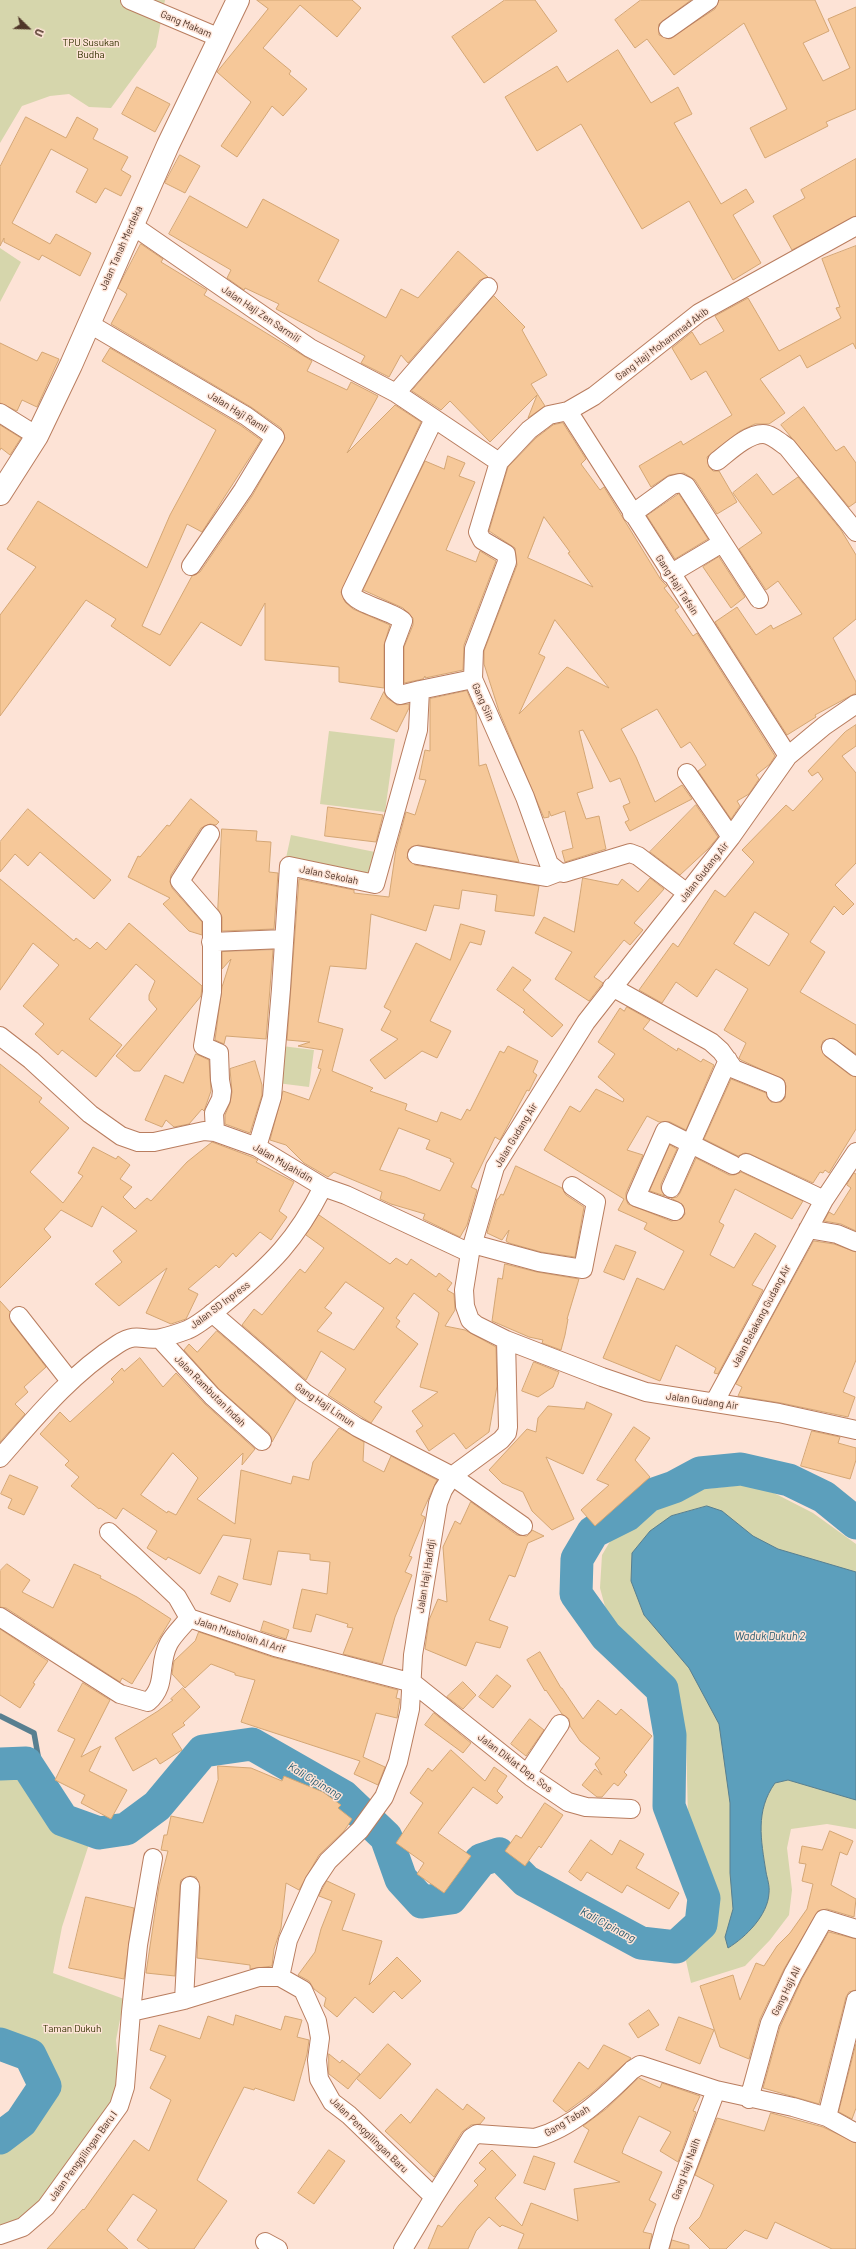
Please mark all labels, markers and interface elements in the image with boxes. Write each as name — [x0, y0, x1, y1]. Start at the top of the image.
north arrow — [8, 8, 48, 48]
street label: Gang Makam — [159, 8, 213, 40]
text: U — [32, 27, 47, 39]
park label: TPU Susukan Budha — [63, 37, 119, 60]
street label: Jalan Tanah Merdeka — [97, 204, 145, 292]
street label: Jalan Haji Zen Sarmili — [219, 283, 303, 345]
street label: Gang Haji Mohammad Akib — [613, 305, 711, 383]
street label: Jalan Haji Ramli — [206, 389, 270, 435]
street label: Gang Haji Tafsin — [653, 553, 701, 617]
street label: Gang Siin — [469, 681, 497, 723]
street label: Jalan Gudang Air — [677, 840, 731, 904]
street label: Jalan Sekolah — [298, 863, 360, 887]
street label: Jalan Gudang Air — [492, 1101, 540, 1169]
street label: Jalan Mujahidin — [251, 1141, 315, 1185]
street label: Jalan Belakang Gudang Air — [729, 1263, 793, 1369]
street label: Jalan SD Inpress — [188, 1279, 252, 1331]
street label: Jalan Rambutan Indah — [172, 1353, 248, 1429]
street label: Gang Haji Limun — [293, 1381, 357, 1429]
street label: Jalan Gudang Air — [665, 1390, 739, 1412]
street label: Jalan Haji Hadidji — [414, 1538, 438, 1614]
street label: Jalan Musholah Al Arif — [193, 1615, 287, 1655]
water label: Waduk Dukuh 2 — [735, 1629, 805, 1643]
street label: Jalan Diklat Dep. Sos — [475, 1731, 555, 1795]
water label: Kali Cipinang — [286, 1760, 344, 1802]
water label: Kali Cipinang — [578, 1905, 638, 1945]
street label: Gang Haji Ali — [769, 1964, 803, 2018]
park label: Taman Dukuh — [43, 2023, 101, 2035]
street label: Jalan Penggilingan Baru — [327, 2095, 411, 2175]
street label: Gang Tabah — [542, 2103, 592, 2139]
street label: Jalan Penggilingan Baru I — [46, 2109, 120, 2203]
street label: Gang Haji Nalih — [669, 2137, 703, 2201]

